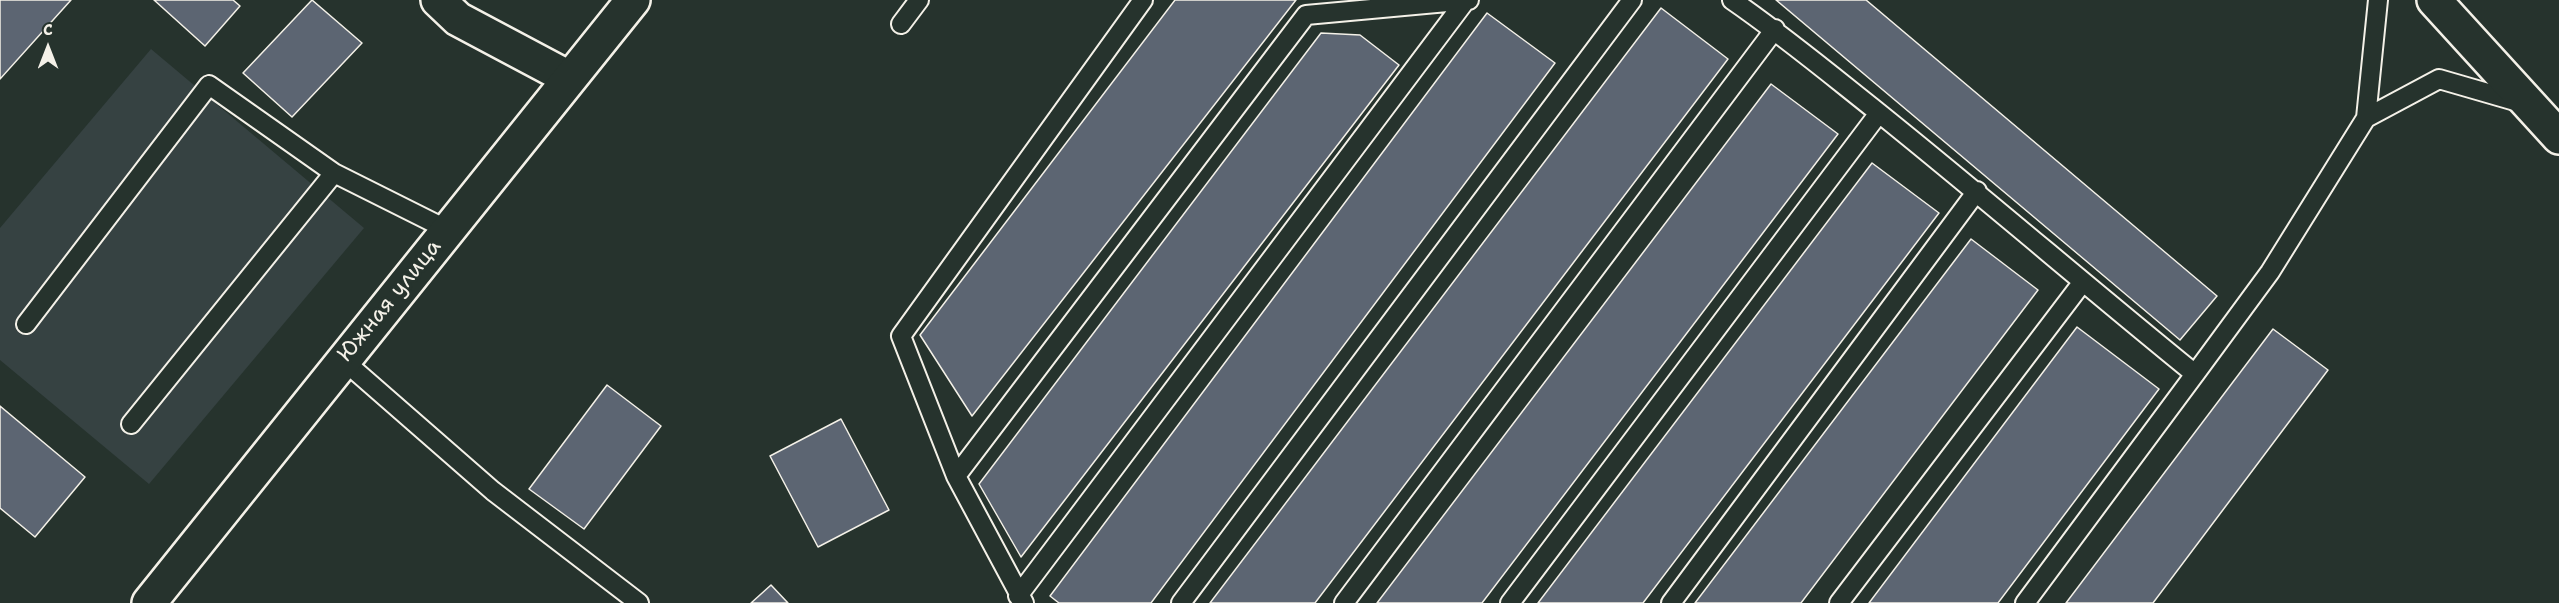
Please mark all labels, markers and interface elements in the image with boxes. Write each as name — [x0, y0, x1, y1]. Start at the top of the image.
north arrow — [18, 18, 78, 78]
text: С — [43, 19, 53, 40]
street label: Южная улица — [333, 234, 447, 368]

